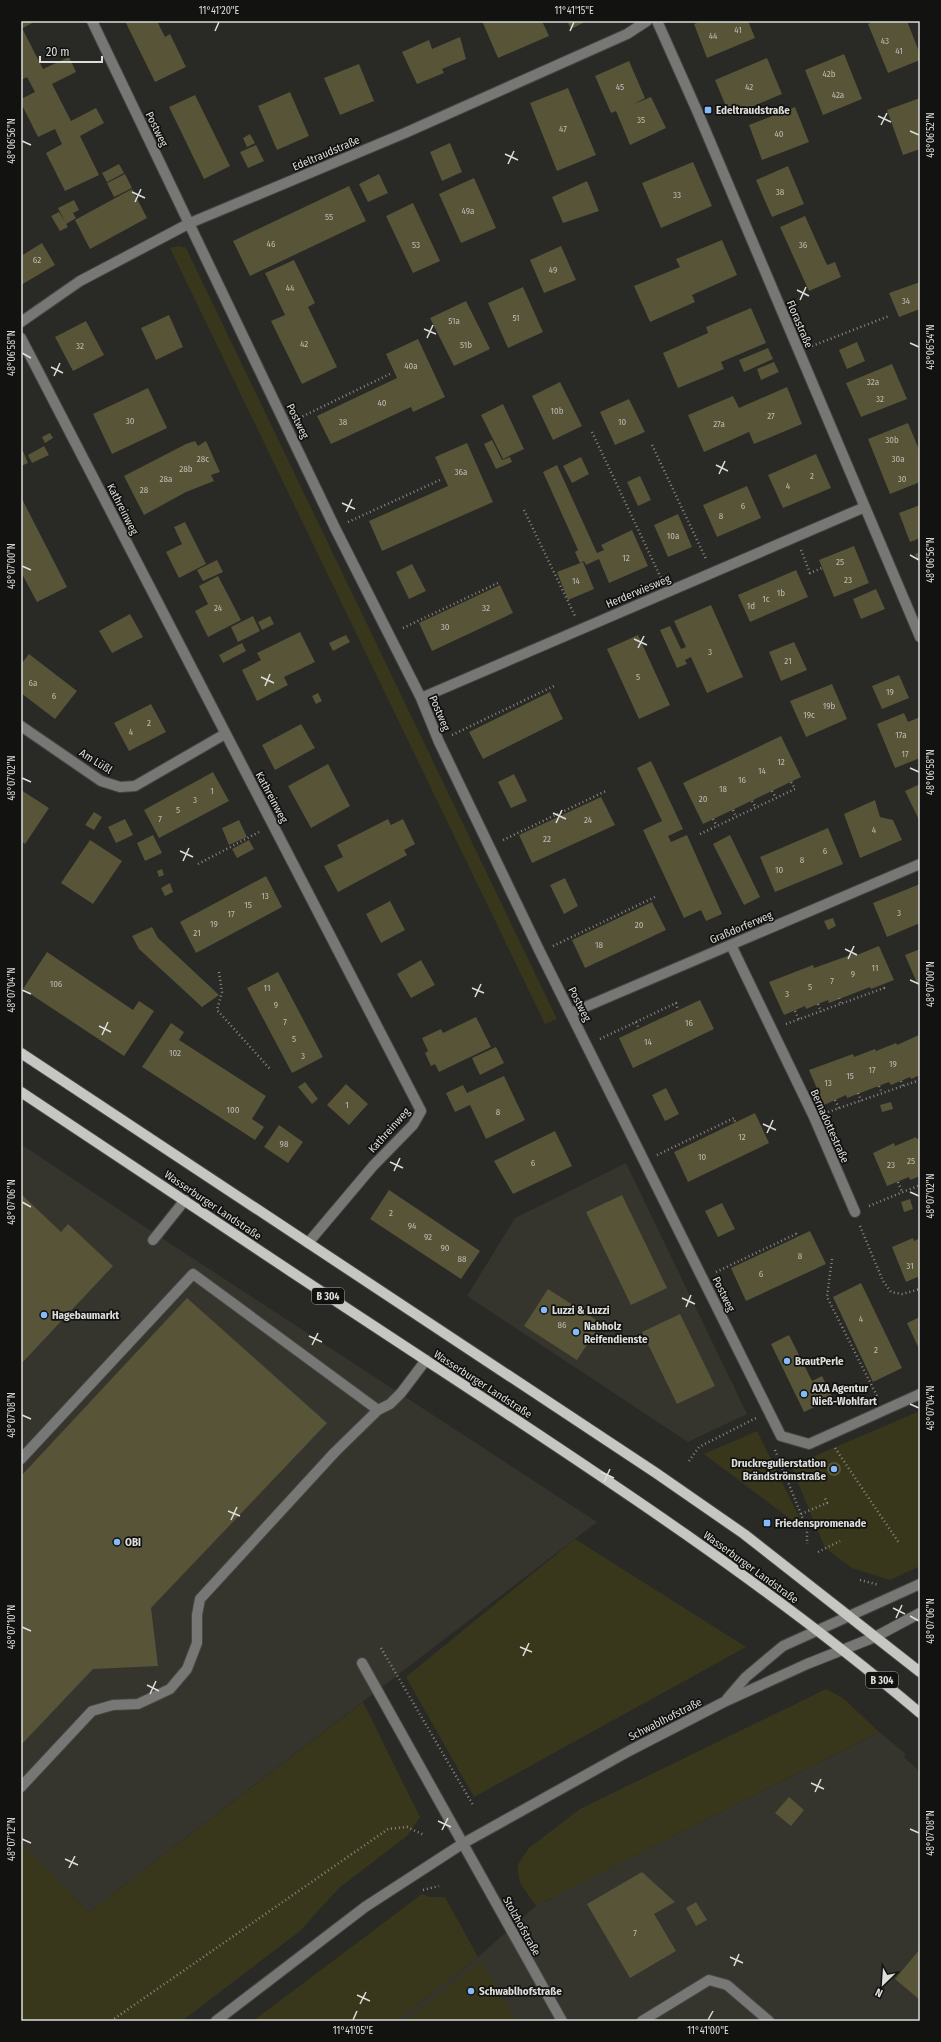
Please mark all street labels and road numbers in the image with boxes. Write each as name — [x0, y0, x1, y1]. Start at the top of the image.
street label: Postweg — [143, 110, 171, 150]
street label: Edeltraudstraße — [291, 133, 362, 173]
street label: Florastraße — [784, 298, 815, 350]
street label: Postweg — [284, 402, 312, 442]
street label: Kathreinweg — [104, 481, 141, 538]
street label: Herderwiesweg — [604, 572, 673, 611]
street label: Postweg — [426, 693, 453, 734]
street label: Am Lüßl — [77, 746, 115, 777]
street label: Kathreinweg — [253, 770, 291, 826]
street label: Graßdorferweg — [708, 908, 775, 947]
street label: Postweg — [565, 985, 594, 1025]
street label: Bernadottestraße — [808, 1087, 852, 1165]
street label: Kathreinweg — [366, 1105, 413, 1155]
street label: Wasserburger Landstraße — [162, 1168, 264, 1243]
street label: Postweg — [710, 1275, 738, 1315]
road number: B 304 — [312, 1288, 344, 1304]
street label: Wasserburger Landstraße — [431, 1348, 534, 1421]
street label: Wasserburger Landstraße — [701, 1529, 801, 1606]
road number: B 304 — [866, 1672, 898, 1688]
street label: Schwablhofstraße — [626, 1695, 704, 1744]
street label: Stolzhofstraße — [500, 1894, 543, 1958]

